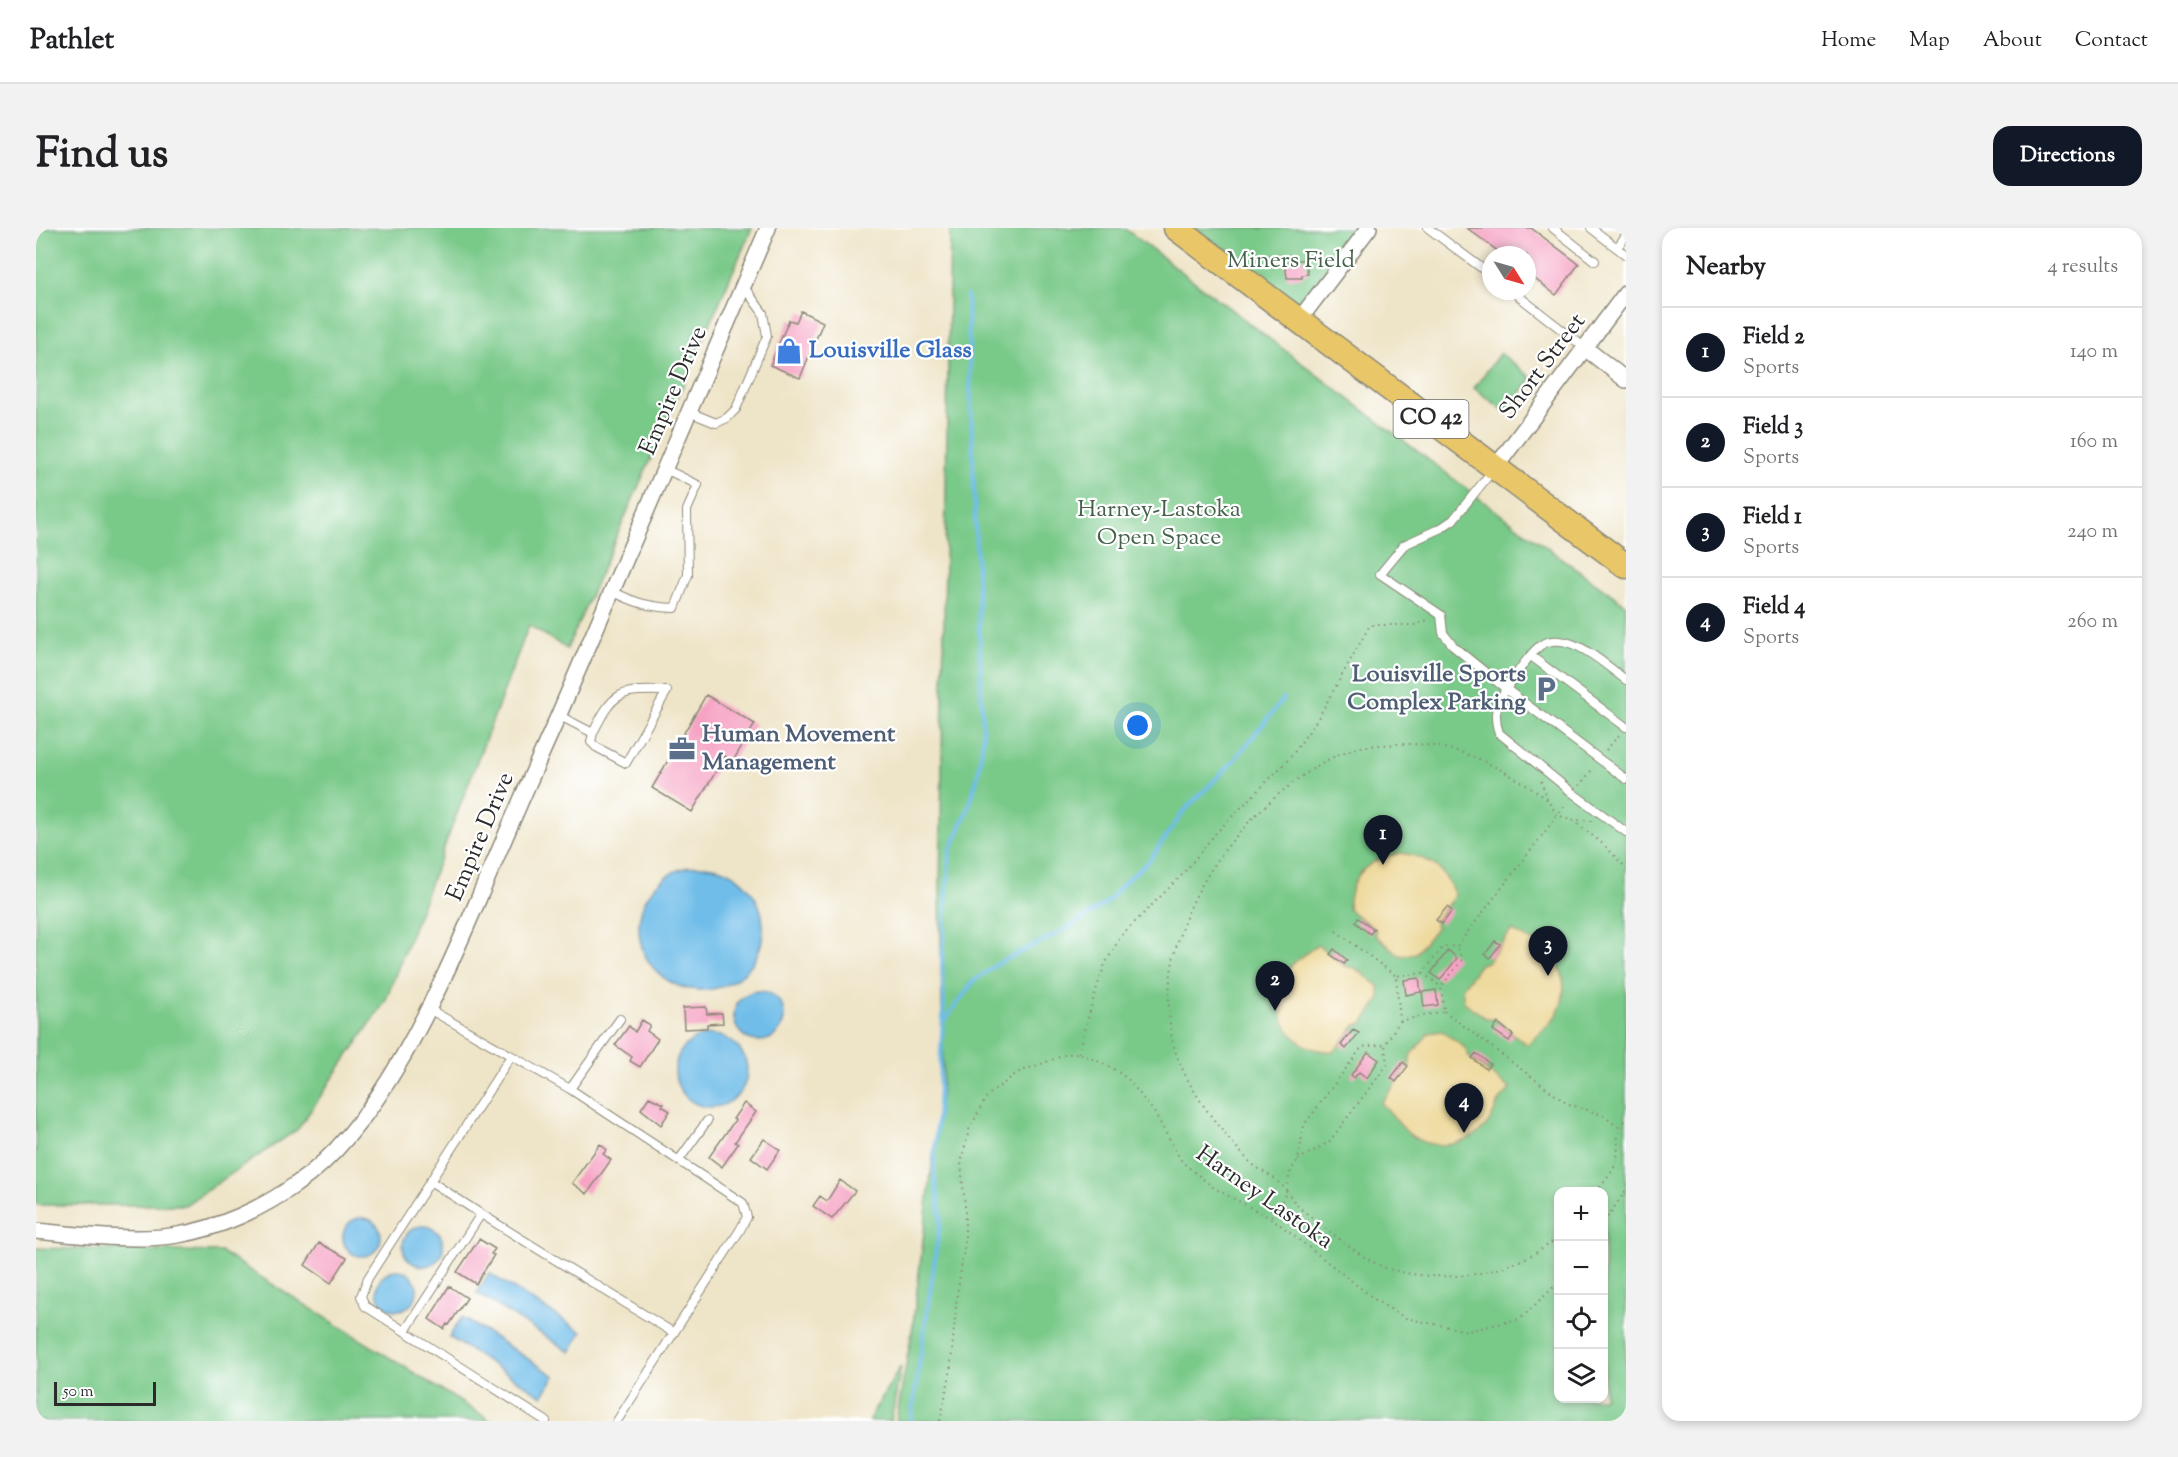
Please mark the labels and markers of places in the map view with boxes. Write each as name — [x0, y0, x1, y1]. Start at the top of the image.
place label: Louisville Glass — [809, 334, 972, 368]
shop icon: Louisville Glass — [774, 336, 804, 366]
place label: Louisville Sports Complex Parking — [1347, 658, 1526, 720]
parking icon: Louisville Sports Complex Parking — [1531, 674, 1561, 704]
place label: Human Movement Management — [702, 718, 896, 780]
office icon: Human Movement Management — [667, 734, 697, 764]
pin: 1 — [1364, 816, 1402, 865]
pin: 3 — [1528, 926, 1568, 976]
pin: 2 — [1256, 962, 1294, 1011]
pin: 4 — [1444, 1084, 1484, 1133]

